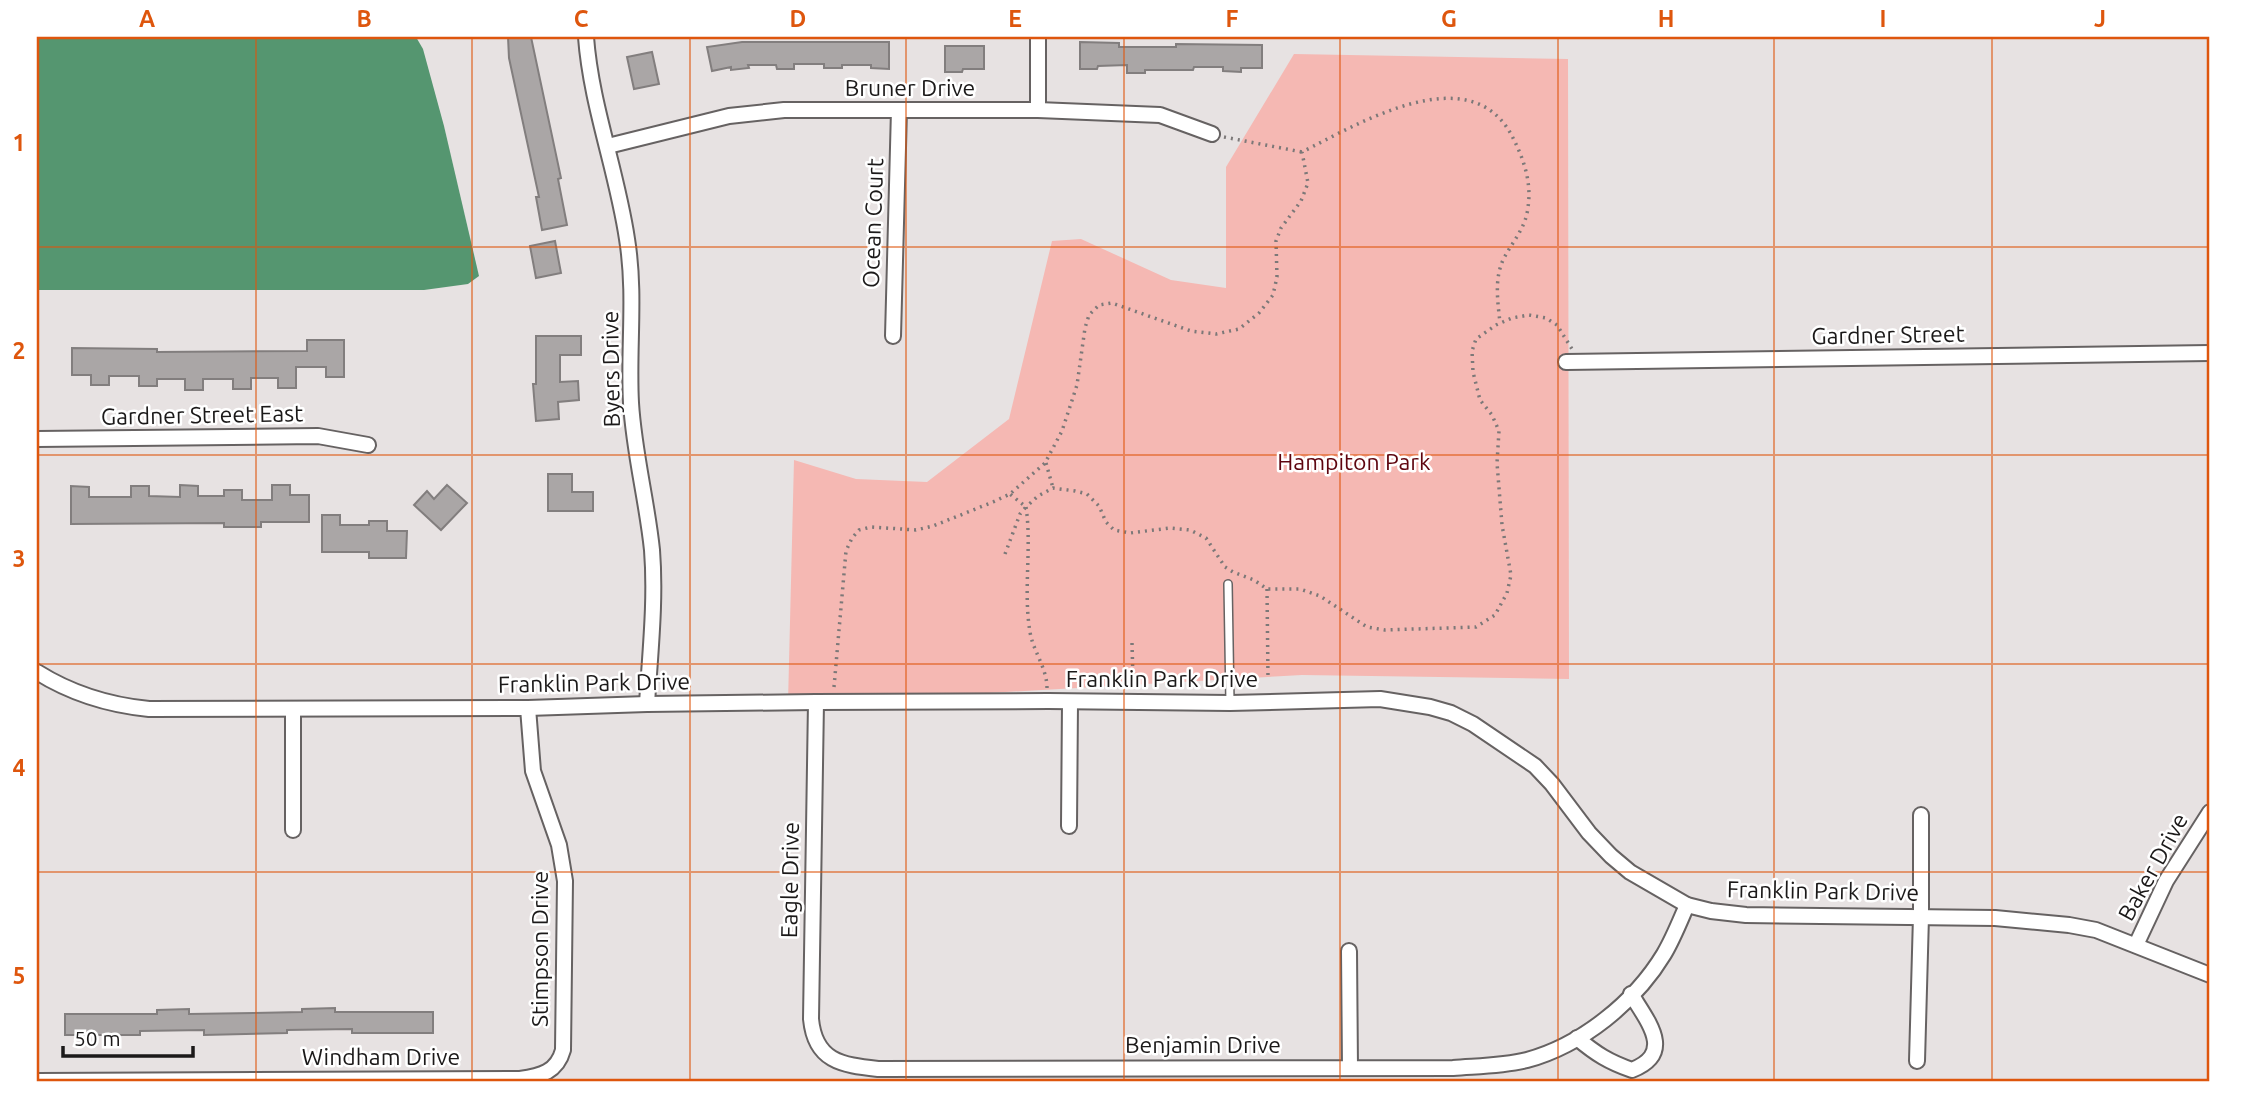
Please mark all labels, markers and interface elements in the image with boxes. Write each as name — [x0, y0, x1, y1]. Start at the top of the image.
text: A — [139, 6, 155, 31]
text: B — [356, 6, 372, 31]
text: C — [574, 6, 589, 31]
text: D — [790, 6, 806, 31]
text: E — [1008, 6, 1022, 31]
text: F — [1226, 6, 1239, 31]
text: G — [1441, 6, 1457, 31]
text: H — [1658, 6, 1674, 31]
text: I — [1880, 6, 1886, 31]
text: J — [2094, 6, 2106, 31]
street label: Bruner Drive — [845, 75, 975, 100]
text: 1 — [13, 130, 25, 155]
street label: Ocean Court — [858, 158, 887, 288]
street label: Byers Drive — [597, 310, 624, 428]
street label: Gardner Street — [1811, 321, 1965, 348]
text: 2 — [13, 338, 25, 363]
street label: Gardner Street East — [101, 400, 303, 429]
park label: Hampiton Park — [1277, 449, 1431, 474]
text: 3 — [13, 546, 25, 571]
street label: Franklin Park Drive — [1066, 666, 1258, 691]
street label: Franklin Park Drive — [498, 668, 690, 697]
text: 4 — [13, 755, 26, 780]
street label: Baker Drive — [2113, 809, 2192, 925]
street label: Eagle Drive — [776, 822, 803, 938]
street label: Stimpson Drive — [527, 871, 552, 1027]
street label: Franklin Park Drive — [1727, 876, 1919, 905]
text: 5 — [13, 963, 25, 988]
scale bar — [63, 1014, 192, 1058]
text: 50 m — [74, 1026, 121, 1050]
street label: Benjamin Drive — [1125, 1032, 1281, 1057]
street label: Windham Drive — [302, 1044, 460, 1069]

